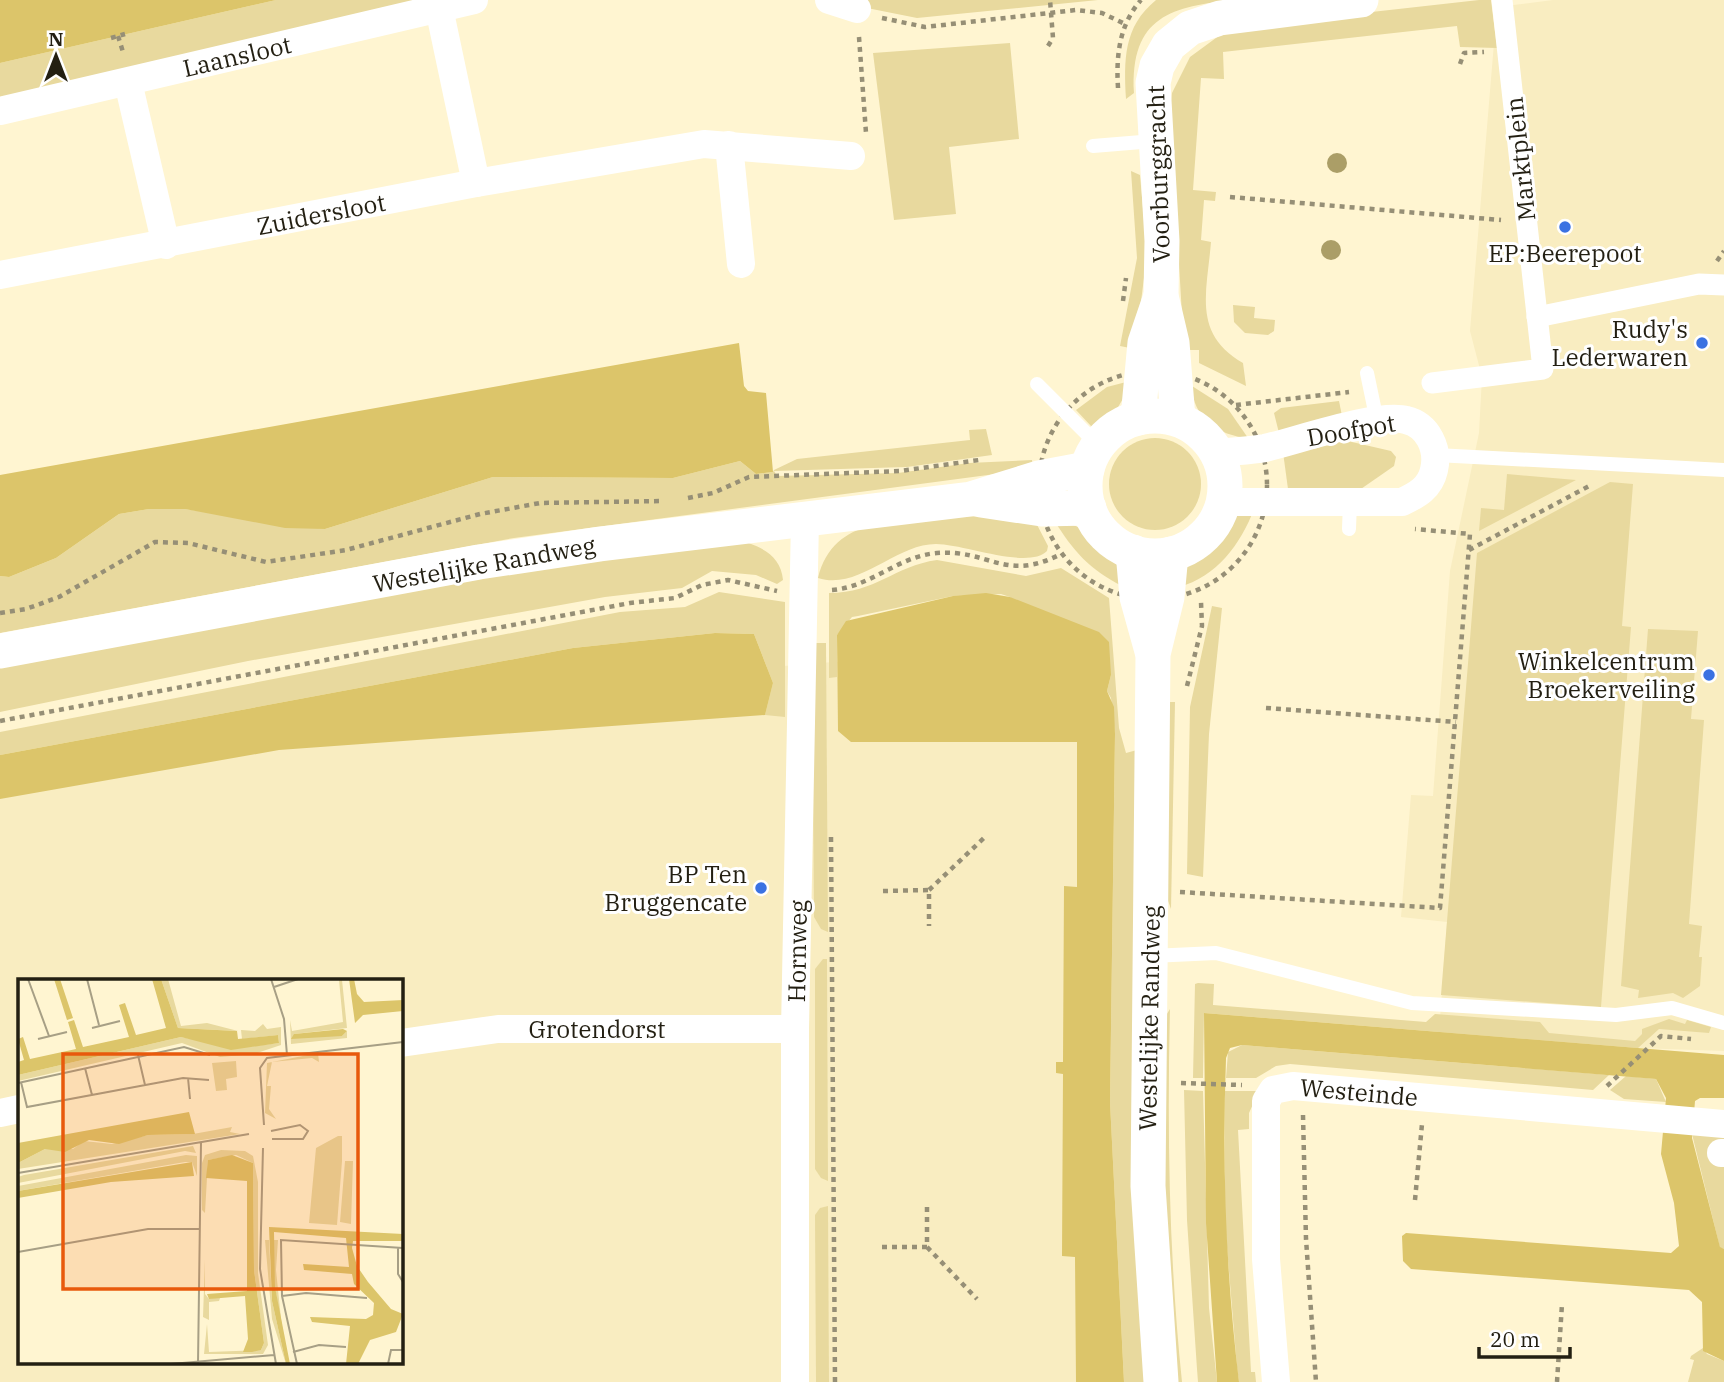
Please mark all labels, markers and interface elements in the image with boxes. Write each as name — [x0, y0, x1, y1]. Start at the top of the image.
north arrow — [21, 21, 91, 91]
text: N — [48, 27, 64, 51]
street label: Laansloot — [180, 28, 294, 84]
street label: Voorburggracht — [1139, 84, 1177, 264]
street label: Marktplein — [1498, 95, 1542, 223]
street label: Zuidersloot — [254, 186, 388, 242]
marker: EP:Beerepoot — [1557, 219, 1573, 235]
place label: EP:Beerepoot — [1488, 237, 1642, 269]
place label: Rudy's Lederwaren — [1551, 313, 1688, 373]
marker: Rudy's Lederwaren — [1694, 335, 1710, 351]
street label: Doofpot — [1304, 406, 1398, 454]
street label: Westelijke Randweg — [370, 529, 598, 599]
place label: Winkelcentrum Broekerveiling — [1518, 645, 1695, 705]
marker: Winkelcentrum Broekerveiling — [1701, 667, 1717, 683]
place label: BP Ten Bruggencate — [604, 858, 747, 918]
marker: BP Ten Bruggencate — [753, 880, 769, 896]
street label: Hornweg — [780, 899, 814, 1003]
street label: Westelijke Randweg — [1131, 905, 1167, 1131]
inset map — [18, 979, 402, 1364]
street label: Grotendorst — [529, 1013, 665, 1045]
street label: Westeinde — [1299, 1071, 1419, 1113]
scale bar — [1479, 1316, 1570, 1360]
text: 20 m — [1490, 1325, 1540, 1353]

